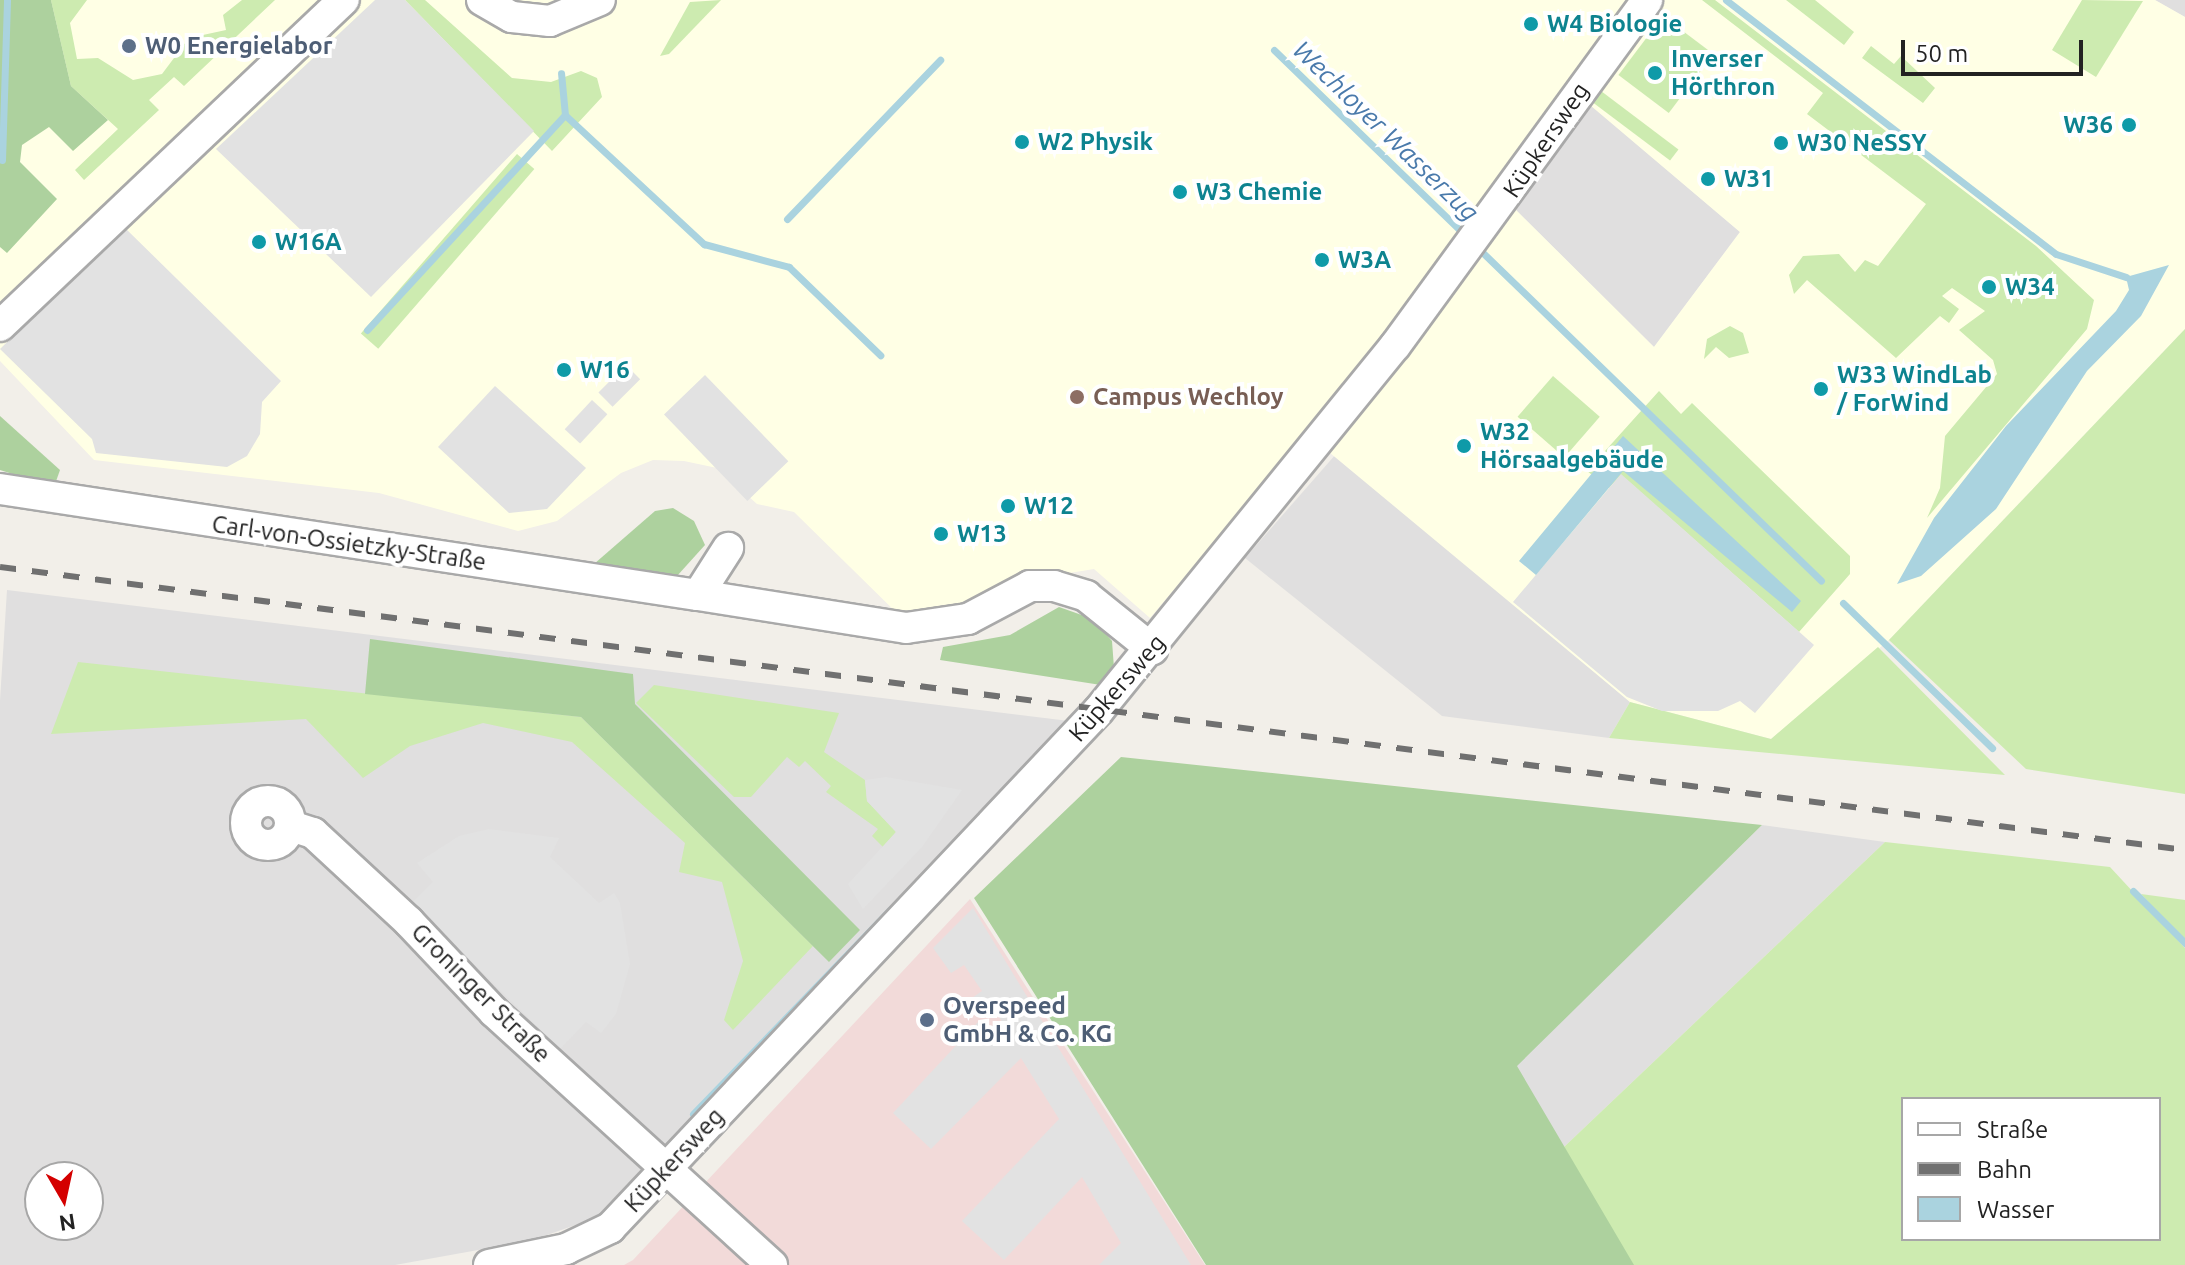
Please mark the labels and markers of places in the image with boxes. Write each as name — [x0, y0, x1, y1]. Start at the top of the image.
place label: W4 Biologie — [1547, 10, 1682, 38]
marker: W4 Biologie — [1522, 15, 1540, 33]
place label: W0 Energielabor — [145, 32, 333, 60]
marker: W0 Energielabor — [120, 37, 138, 55]
place label: Inverser Hörthron — [1671, 45, 1775, 101]
marker: Inverser Hörthron — [1646, 64, 1664, 82]
place label: W36 — [2063, 111, 2113, 139]
marker: W36 — [2120, 116, 2138, 134]
place label: W2 Physik — [1038, 128, 1153, 156]
place label: W30 NeSSY — [1797, 129, 1927, 157]
marker: W2 Physik — [1013, 133, 1031, 151]
marker: W30 NeSSY — [1772, 134, 1790, 152]
place label: W31 — [1724, 165, 1774, 193]
marker: W31 — [1699, 170, 1717, 188]
place label: W3 Chemie — [1196, 178, 1322, 206]
marker: W3 Chemie — [1171, 183, 1189, 201]
place label: W16A — [275, 228, 342, 256]
marker: W16A — [250, 233, 268, 251]
place label: W3A — [1338, 246, 1391, 274]
marker: W3A — [1313, 251, 1331, 269]
place label: W34 — [2005, 273, 2055, 301]
marker: W34 — [1980, 278, 1998, 296]
place label: W16 — [580, 356, 630, 384]
marker: W16 — [555, 361, 573, 379]
place label: W33 WindLab / ForWind — [1837, 361, 1992, 417]
marker: W33 WindLab / ForWind — [1812, 380, 1830, 398]
place label: Campus Wechloy — [1093, 383, 1283, 411]
marker: Campus Wechloy — [1068, 388, 1086, 406]
place label: W32 Hörsaalgebäude — [1480, 418, 1664, 474]
marker: W32 Hörsaalgebäude — [1455, 437, 1473, 455]
place label: W12 — [1024, 492, 1074, 520]
marker: W12 — [999, 497, 1017, 515]
place label: W13 — [957, 520, 1007, 548]
marker: W13 — [932, 525, 950, 543]
place label: Overspeed GmbH & Co. KG — [943, 992, 1112, 1048]
marker: Overspeed GmbH & Co. KG — [918, 1011, 936, 1029]

